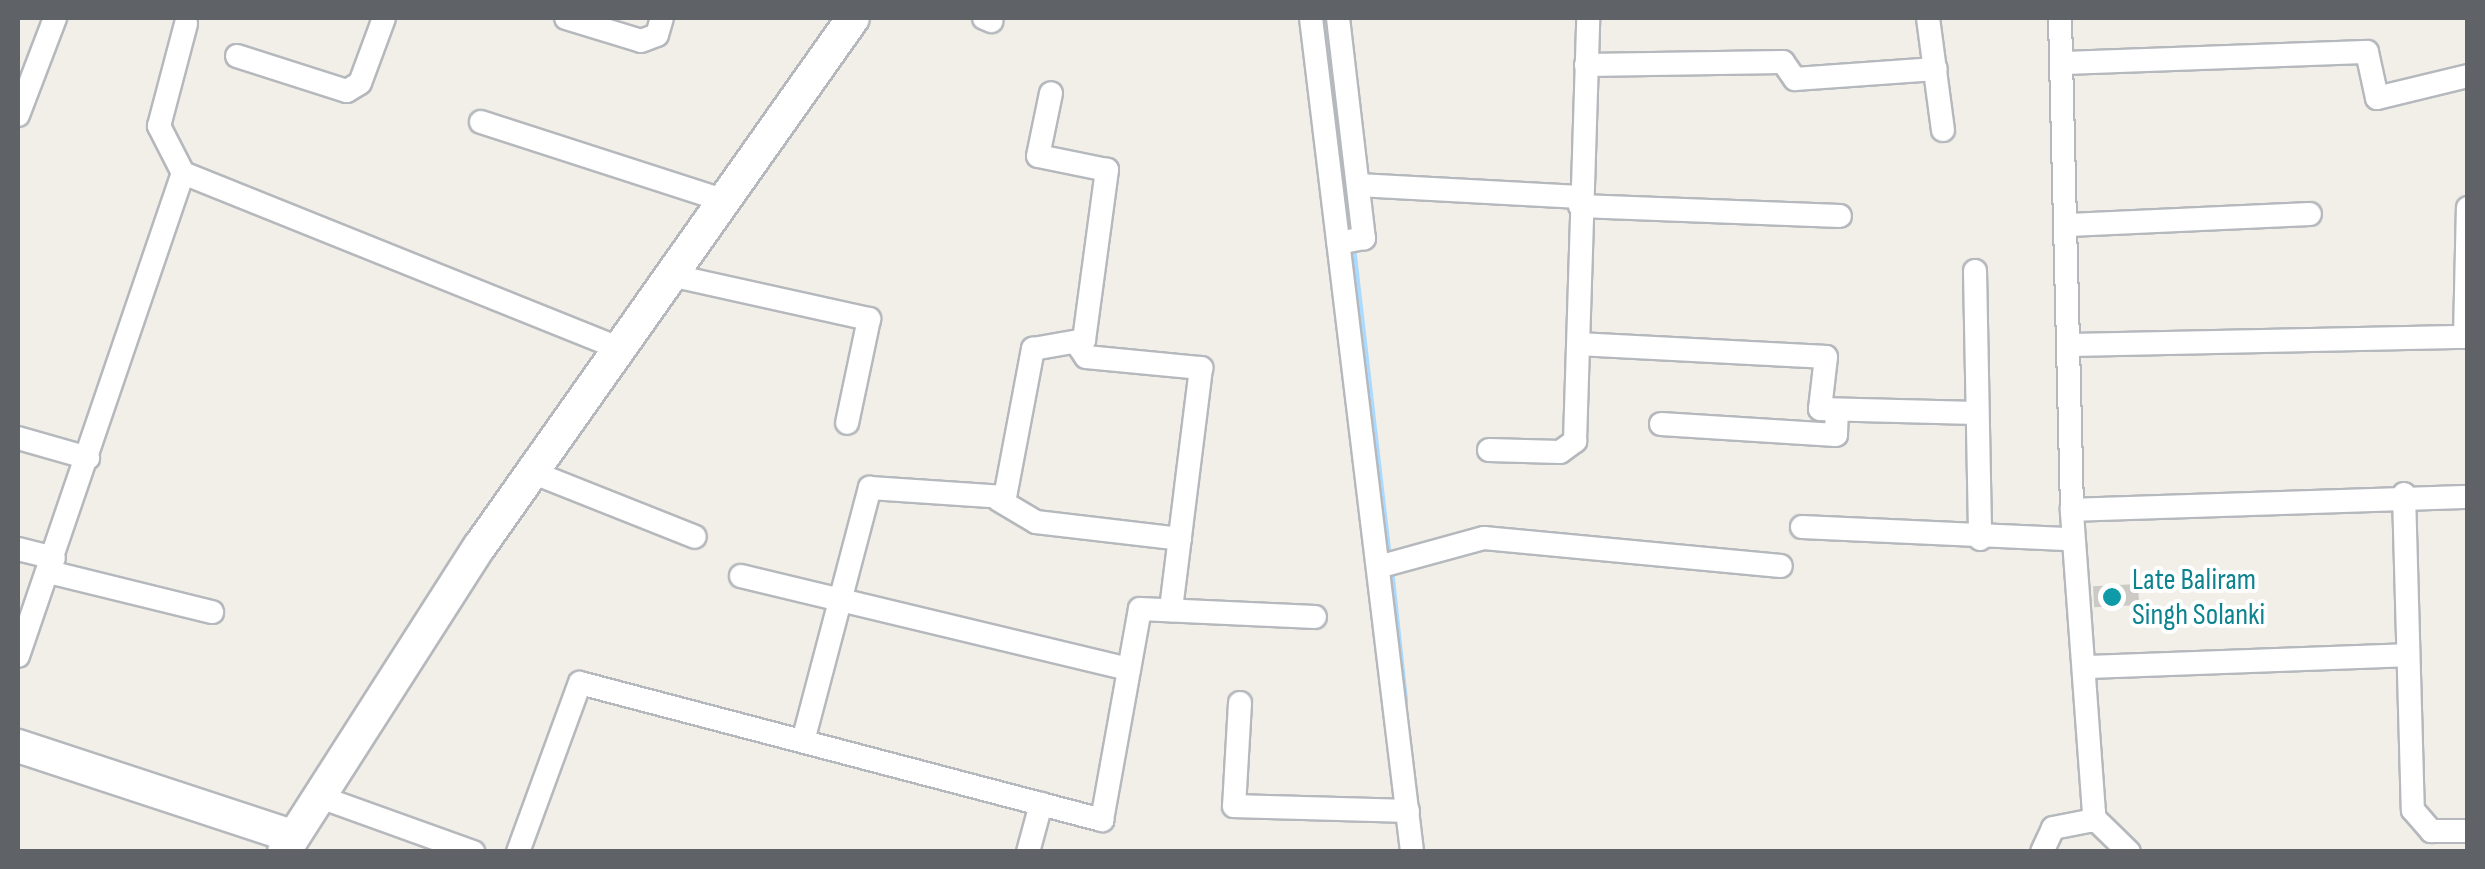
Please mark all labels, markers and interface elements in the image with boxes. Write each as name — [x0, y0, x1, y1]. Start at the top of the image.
place label: Late Baliram Singh Solanki — [2132, 562, 2265, 632]
marker: Late Baliram Singh Solanki — [2101, 586, 2123, 608]

